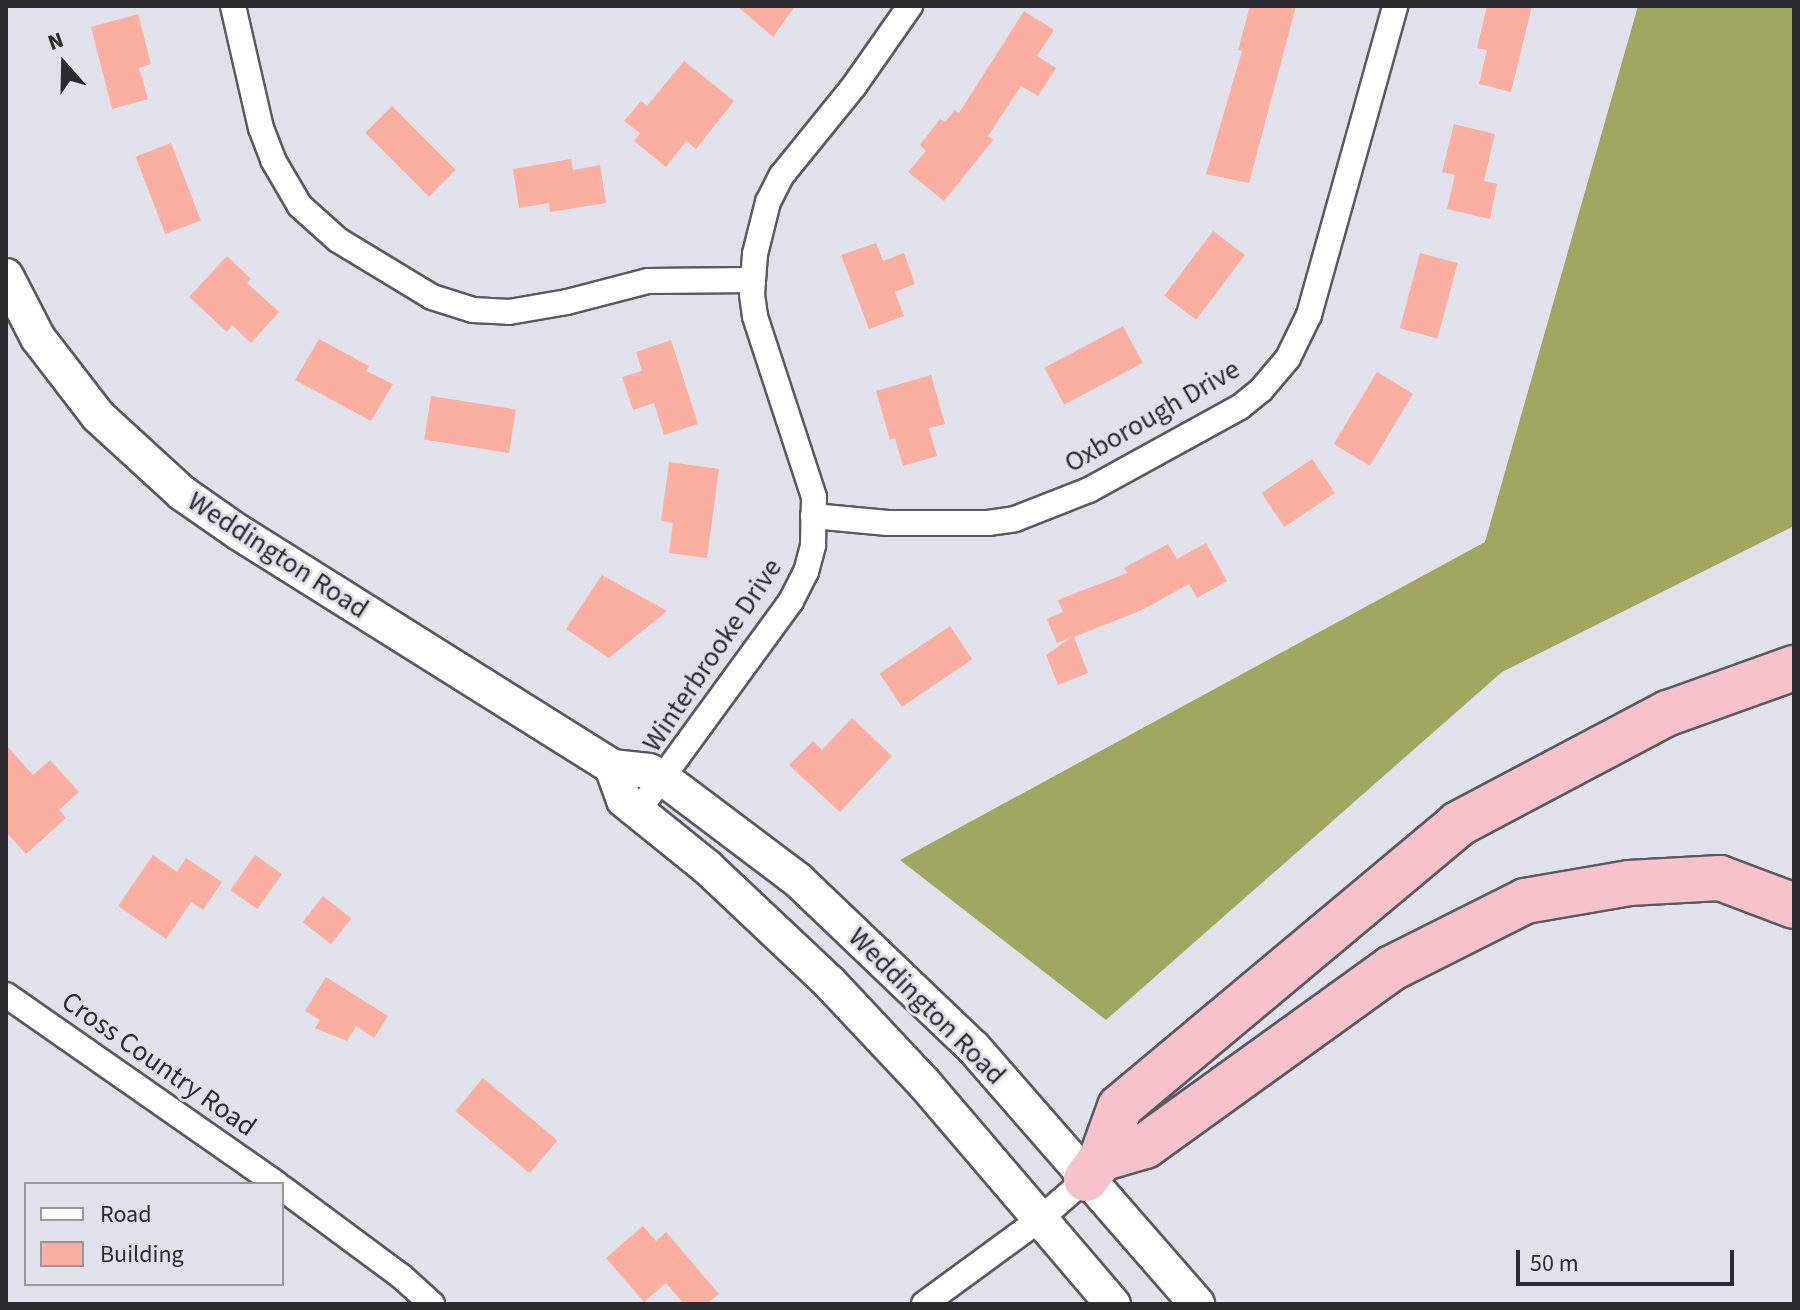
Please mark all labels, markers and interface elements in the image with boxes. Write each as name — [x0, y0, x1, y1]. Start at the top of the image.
north arrow — [24, 24, 104, 104]
text: N — [43, 24, 68, 59]
street label: Oxborough Drive — [1058, 352, 1246, 480]
street label: Weddington Road — [181, 484, 375, 626]
street label: Winterbrooke Drive — [635, 552, 789, 758]
street label: Weddington Road — [841, 920, 1013, 1092]
street label: Cross Country Road — [55, 984, 263, 1144]
legend — [24, 1182, 284, 1286]
text: Road — [100, 1197, 152, 1232]
scale bar — [1520, 1234, 1738, 1284]
text: Building — [100, 1237, 184, 1272]
text: 50 m — [1530, 1246, 1579, 1281]

